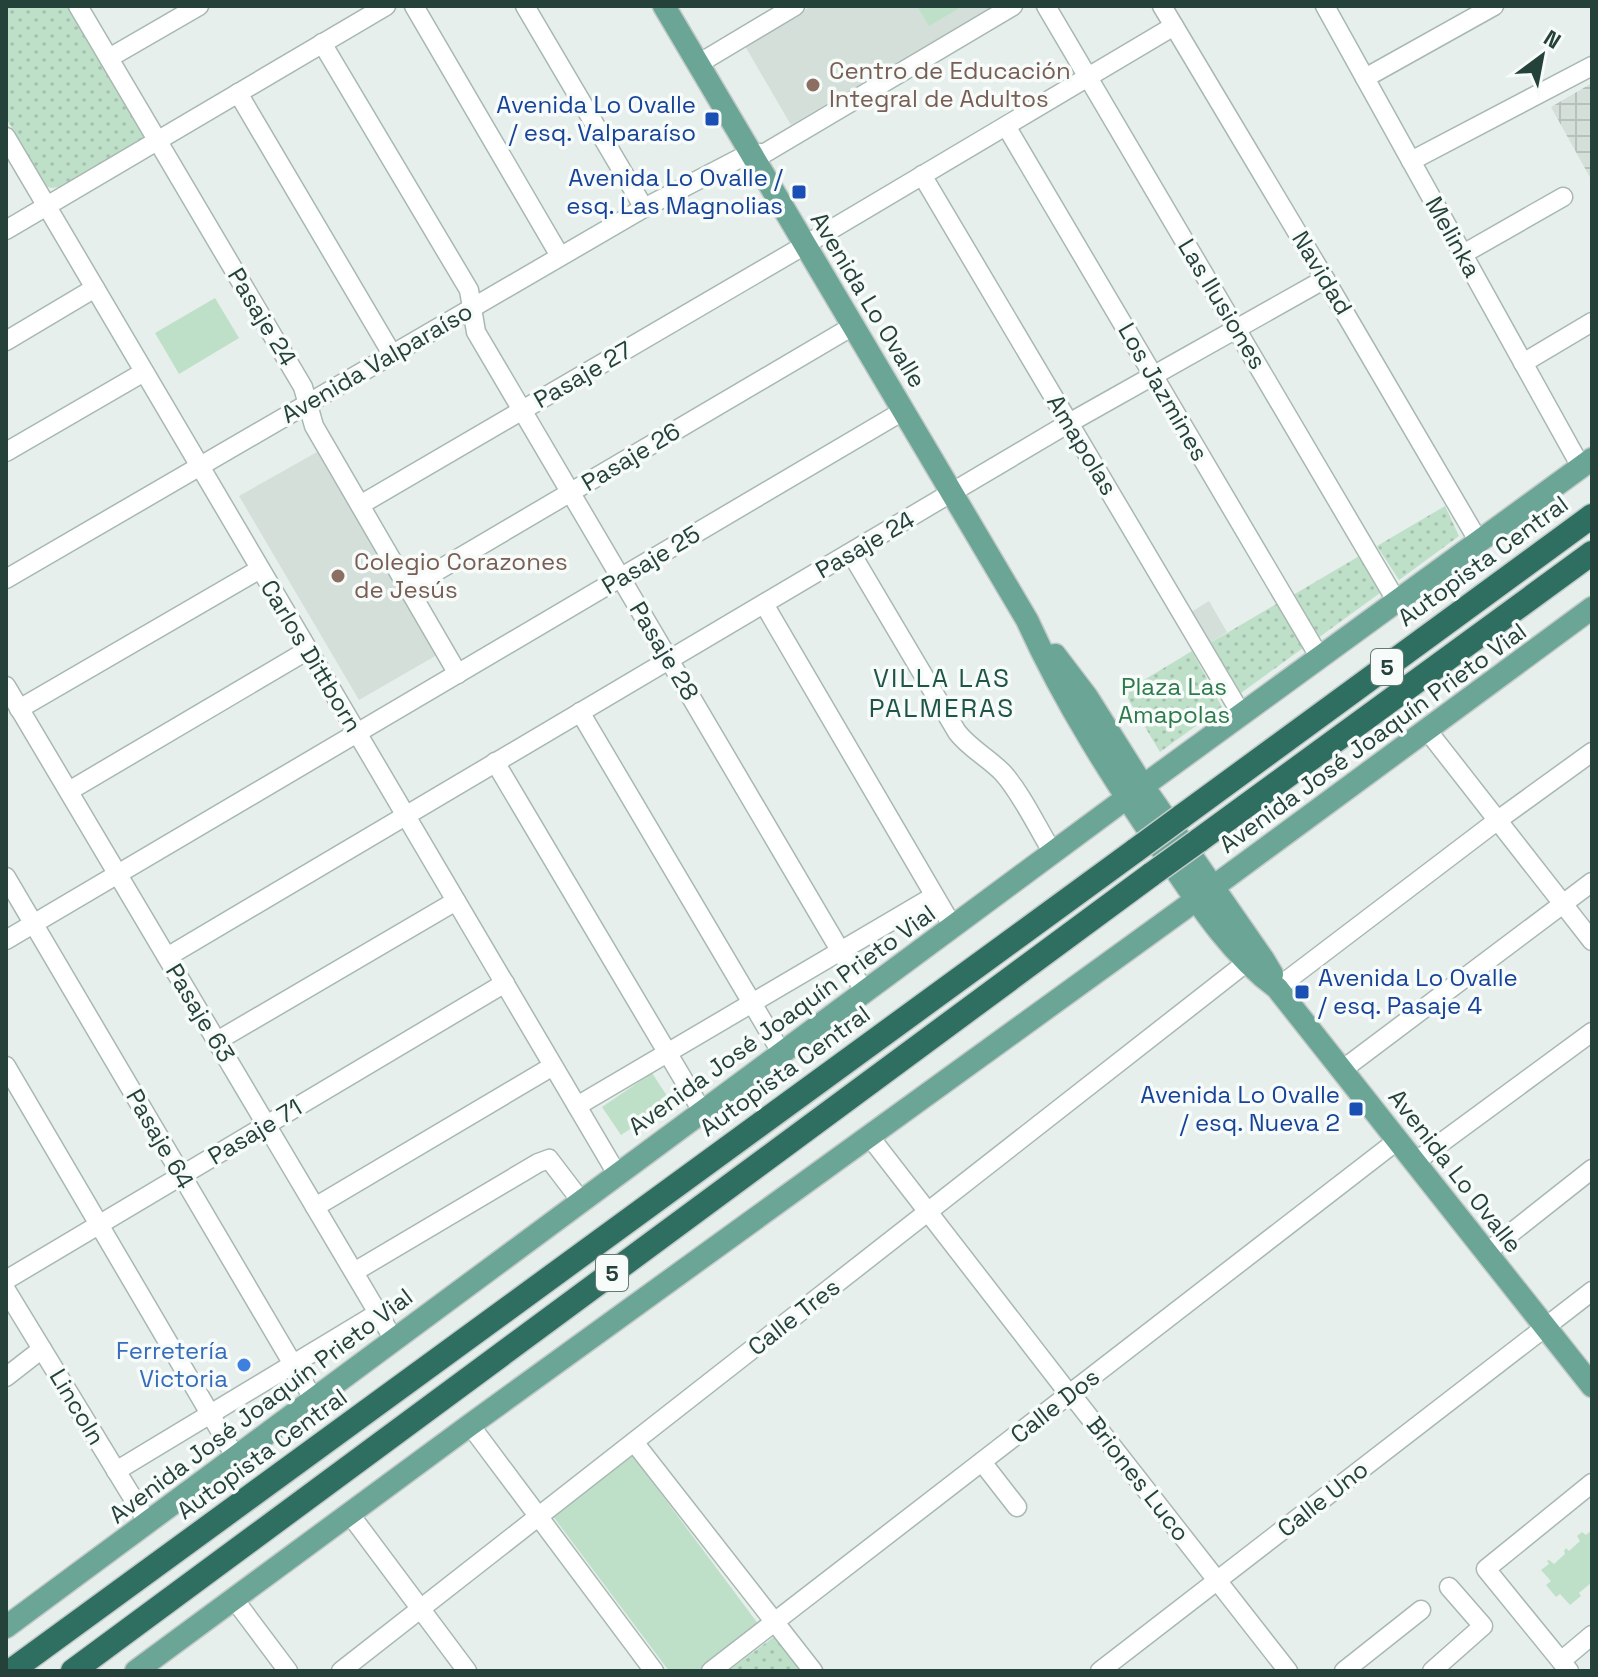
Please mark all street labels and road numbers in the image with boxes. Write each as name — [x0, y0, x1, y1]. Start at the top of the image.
street label: Melinka — [1419, 191, 1488, 283]
street label: Avenida Lo Ovalle — [804, 206, 933, 393]
street label: Navidad — [1285, 225, 1359, 320]
street label: Las Ilusiones — [1171, 233, 1274, 375]
street label: Pasaje 24 — [221, 262, 304, 372]
street label: Avenida Valparaíso — [276, 295, 478, 430]
street label: Los Jazmines — [1111, 317, 1216, 466]
street label: Pasaje 27 — [528, 334, 637, 415]
street label: Amapolas — [1040, 389, 1125, 501]
street label: Pasaje 26 — [576, 415, 686, 498]
street label: Autopista Central — [1391, 488, 1574, 633]
street label: Pasaje 24 — [810, 504, 920, 585]
street label: Pasaje 25 — [596, 518, 706, 601]
street label: Carlos Dittborn — [254, 574, 369, 738]
street label: Pasaje 28 — [623, 596, 706, 706]
street label: Avenida José Joaquín Prieto Vial — [1213, 616, 1532, 860]
road number: 5 — [1371, 649, 1403, 685]
street label: Avenida José Joaquín Prieto Vial — [622, 898, 941, 1142]
street label: Pasaje 63 — [159, 958, 242, 1068]
street label: Autopista Central — [693, 998, 876, 1143]
street label: Avenida Lo Ovalle — [1382, 1082, 1529, 1259]
street label: Pasaje 64 — [119, 1083, 201, 1194]
street label: Pasaje 71 — [202, 1092, 307, 1172]
road number: 5 — [596, 1255, 628, 1291]
street label: Calle Tres — [741, 1271, 846, 1362]
street label: Avenida José Joaquín Prieto Vial — [103, 1281, 419, 1530]
street label: Calle Dos — [1004, 1361, 1106, 1450]
street label: Lincoln — [43, 1363, 112, 1451]
street label: Autopista Central — [170, 1381, 353, 1526]
street label: Briones Luco — [1080, 1410, 1197, 1547]
street label: Calle Uno — [1271, 1453, 1374, 1544]

